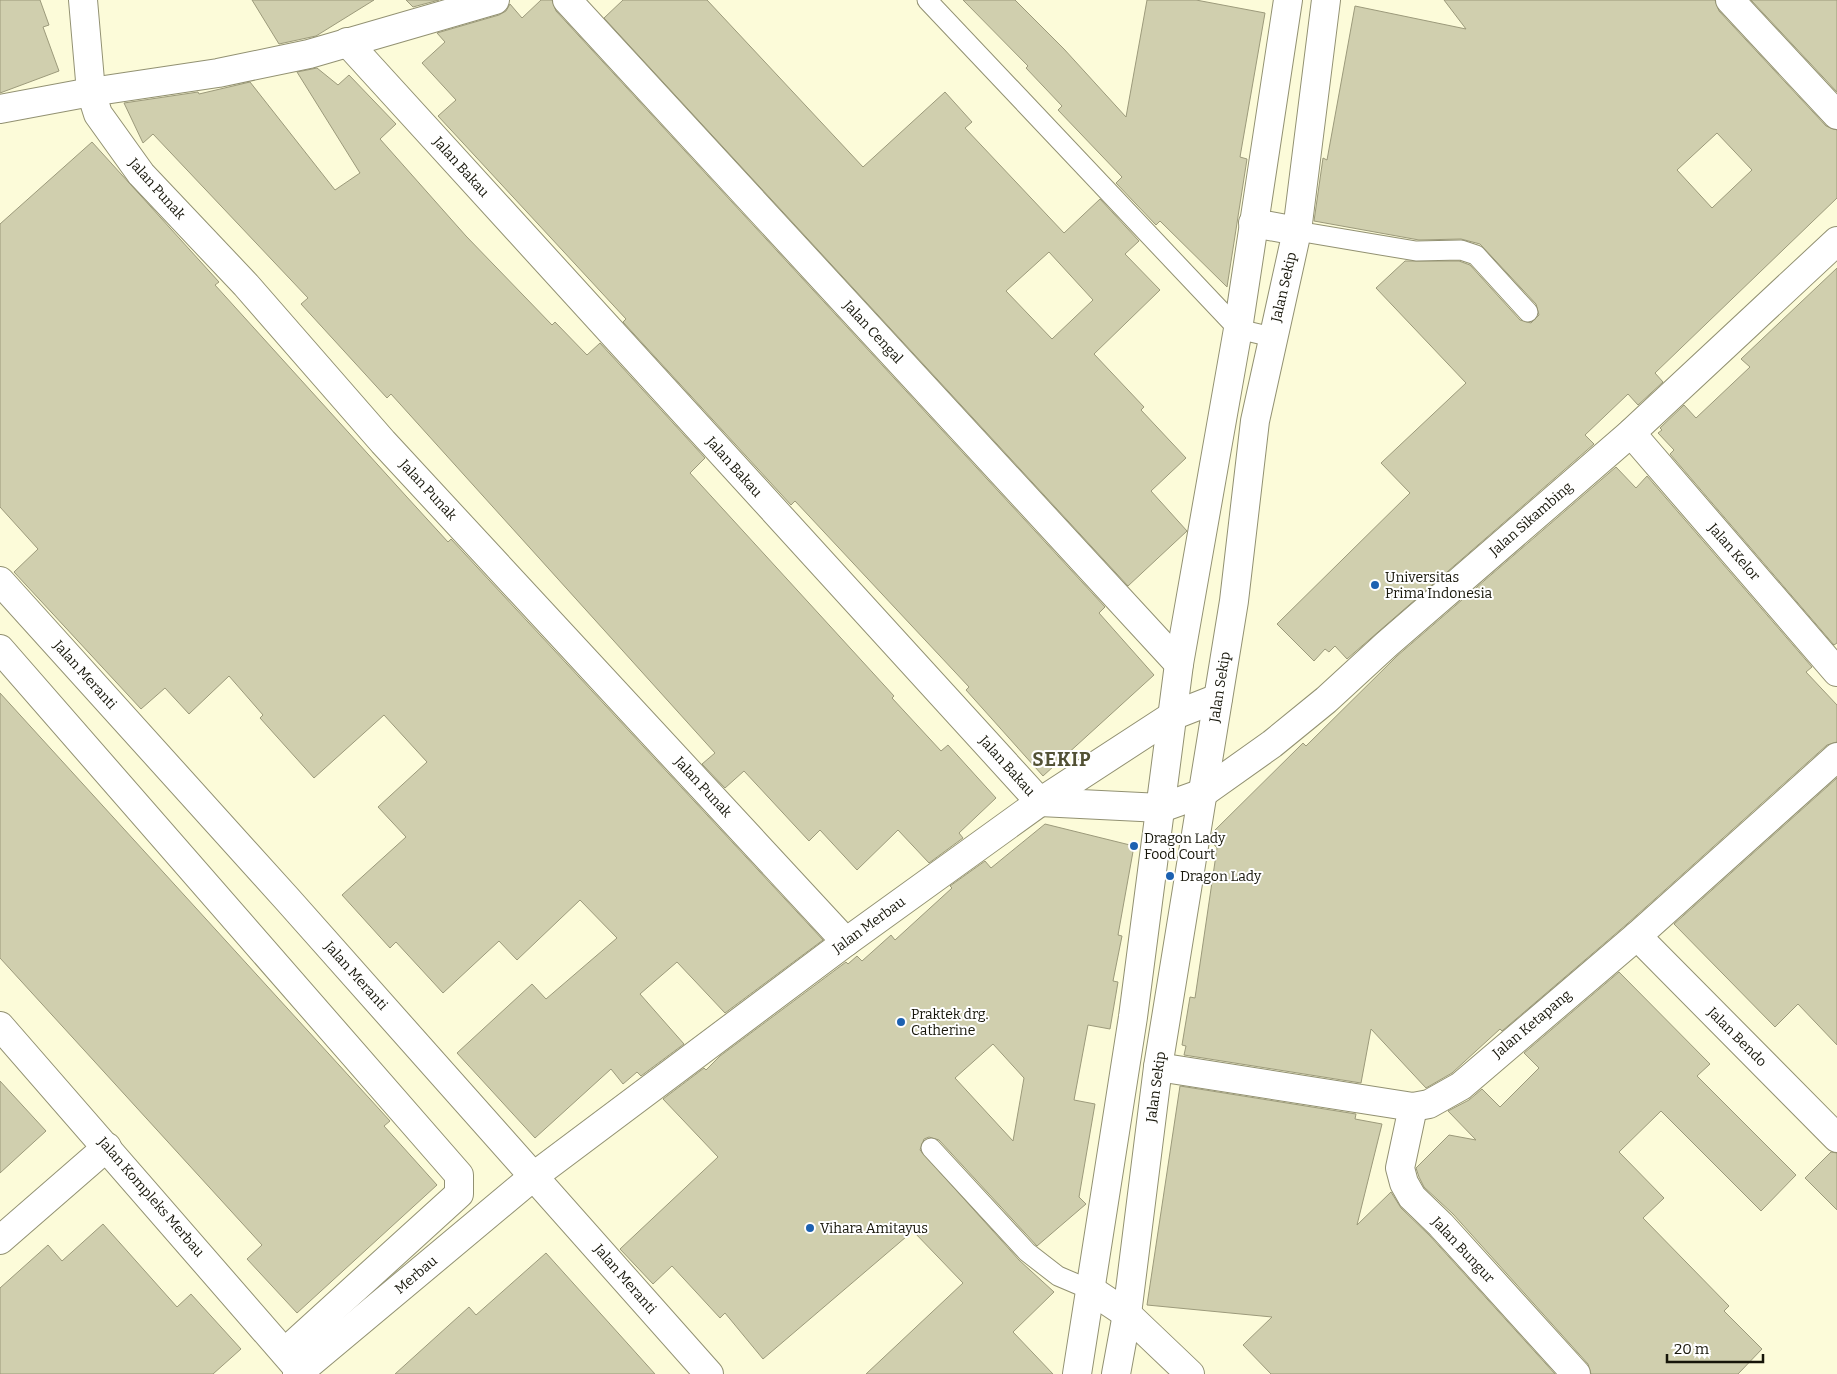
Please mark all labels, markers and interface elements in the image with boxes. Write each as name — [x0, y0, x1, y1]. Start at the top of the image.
street label: Jalan Bakau — [429, 133, 493, 201]
street label: Jalan Punak — [124, 154, 189, 223]
street label: Jalan Sekip — [1267, 250, 1300, 325]
street label: Jalan Cengal — [839, 296, 906, 367]
street label: Jalan Bakau — [702, 433, 766, 501]
street label: Jalan Punak — [395, 456, 460, 524]
street label: Jalan Sikambing — [1485, 478, 1576, 560]
street label: Jalan Kelor — [1704, 519, 1764, 584]
place label: Universitas Prima Indonesia — [1385, 569, 1493, 602]
marker: Universitas Prima Indonesia — [1369, 579, 1381, 591]
street label: Jalan Meranti — [49, 636, 120, 713]
street label: Jalan Sekip — [1206, 650, 1234, 725]
street label: Jalan Bakau — [975, 732, 1039, 800]
district label: SEKIP — [1032, 748, 1092, 771]
street label: Jalan Punak — [670, 753, 735, 821]
place label: Dragon Lady Food Court — [1144, 830, 1226, 863]
marker: Dragon Lady Food Court — [1128, 840, 1140, 852]
place label: Dragon Lady — [1180, 868, 1262, 885]
marker: Dragon Lady — [1164, 870, 1176, 882]
street label: Jalan Merbau — [829, 893, 909, 958]
street label: Jalan Meranti — [320, 937, 391, 1014]
street label: Jalan Ketapang — [1488, 986, 1575, 1062]
street label: Jalan Bendo — [1703, 1003, 1770, 1070]
place label: Praktek drg. Catherine — [911, 1006, 989, 1039]
marker: Praktek drg. Catherine — [895, 1016, 907, 1028]
street label: Jalan Sekip — [1142, 1051, 1169, 1124]
street label: Jalan Kompleks Merbau — [94, 1133, 208, 1261]
street label: Jalan Bungur — [1427, 1213, 1498, 1287]
place label: Vihara Amitayus — [820, 1220, 928, 1237]
marker: Vihara Amitayus — [804, 1222, 816, 1234]
street label: Jalan Meranti — [590, 1240, 660, 1317]
street label: Merbau — [391, 1252, 441, 1298]
scale bar — [1667, 1332, 1763, 1364]
text: 20 m — [1674, 1340, 1710, 1358]

